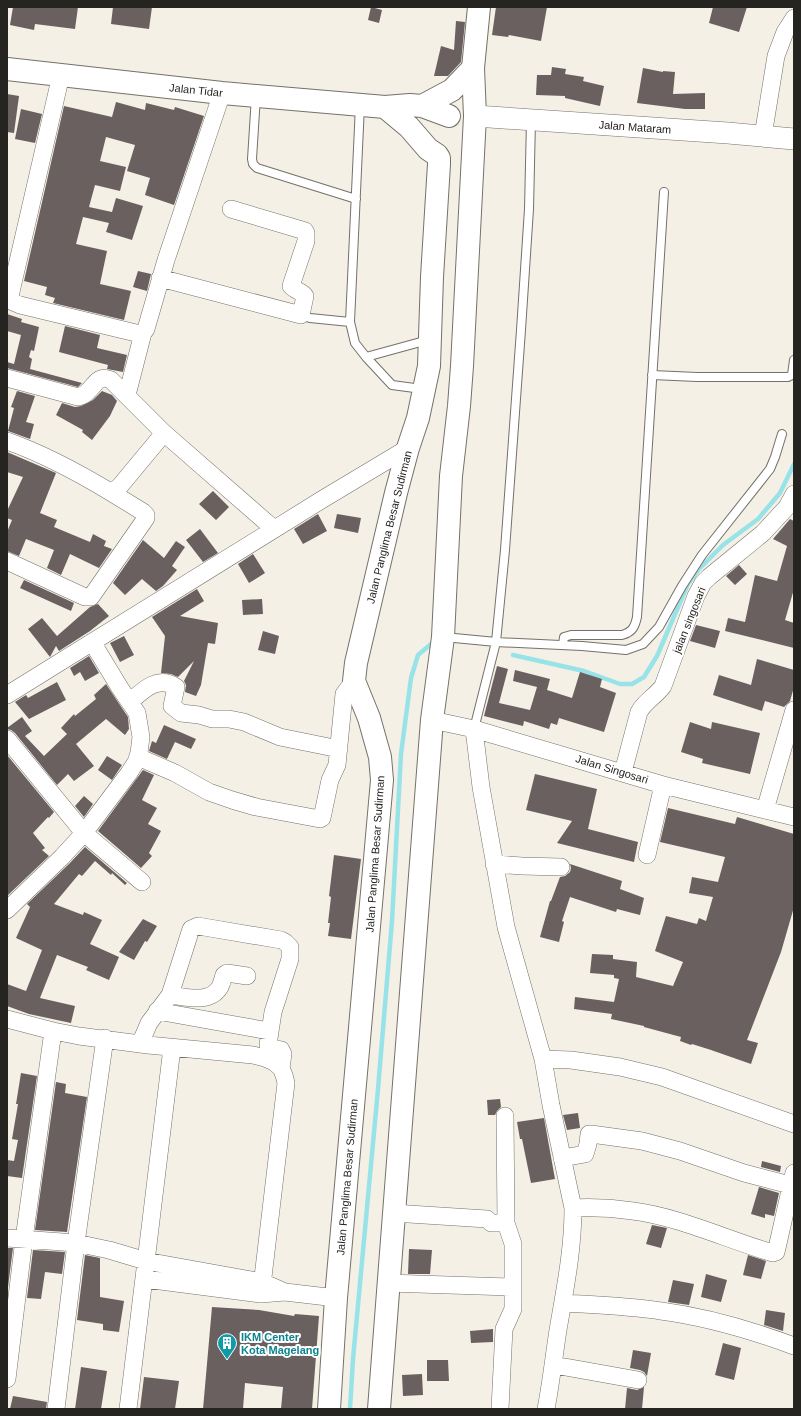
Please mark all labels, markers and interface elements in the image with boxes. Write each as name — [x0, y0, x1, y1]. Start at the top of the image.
street label: Jalan Tidar — [169, 81, 224, 99]
street label: Jalan Mataram — [598, 118, 672, 136]
street label: Jalan Panglima Besar Sudirman — [364, 449, 414, 605]
street label: jalan singosari — [670, 585, 708, 656]
street label: Jalan Singosari — [574, 752, 650, 786]
street label: Jalan Panglima Besar Sudirman — [364, 775, 386, 933]
street label: Jalan Panglima Besar Sudirman — [334, 1098, 360, 1256]
place label: IKM Center Kota Magelang — [241, 1331, 319, 1356]
building icon: IKM Center Kota Magelang — [216, 1332, 238, 1360]

